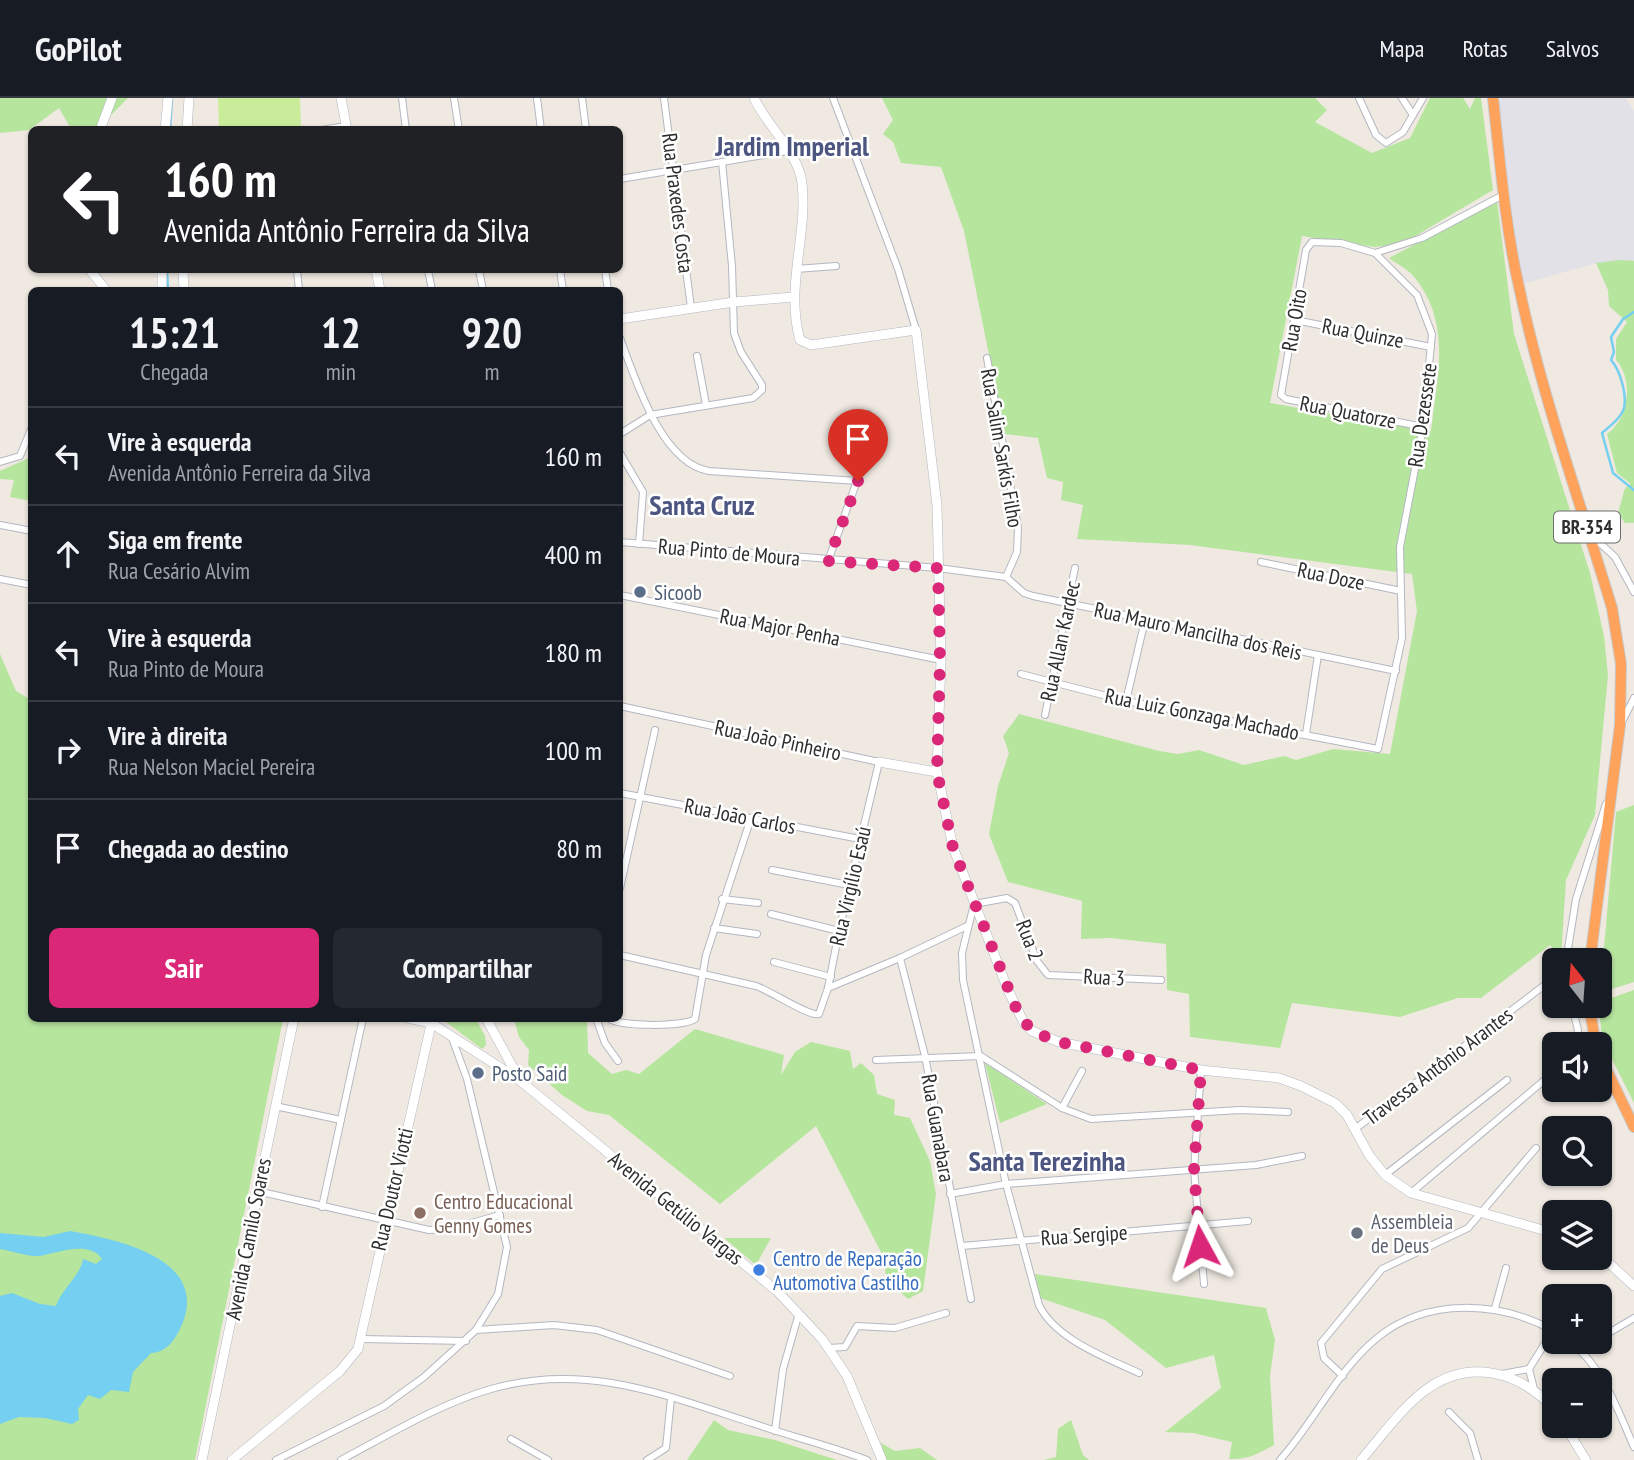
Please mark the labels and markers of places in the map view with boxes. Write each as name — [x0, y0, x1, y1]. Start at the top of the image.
pin — [828, 409, 888, 481]
place label: Sicoob — [654, 579, 702, 606]
marker: Sicoob — [632, 584, 648, 600]
place label: Posto Said — [492, 1060, 567, 1087]
marker: Posto Said — [470, 1065, 486, 1081]
place label: Centro Educacional Genny Gomes — [434, 1188, 573, 1239]
marker: Centro Educacional Genny Gomes — [412, 1205, 428, 1221]
place label: Assembleia de Deus — [1371, 1208, 1453, 1259]
marker: Assembleia de Deus — [1349, 1225, 1365, 1241]
place label: Centro de Reparação Automotiva Castilho — [773, 1245, 922, 1296]
marker: Centro de Reparação Automotiva Castilho — [751, 1262, 767, 1278]

